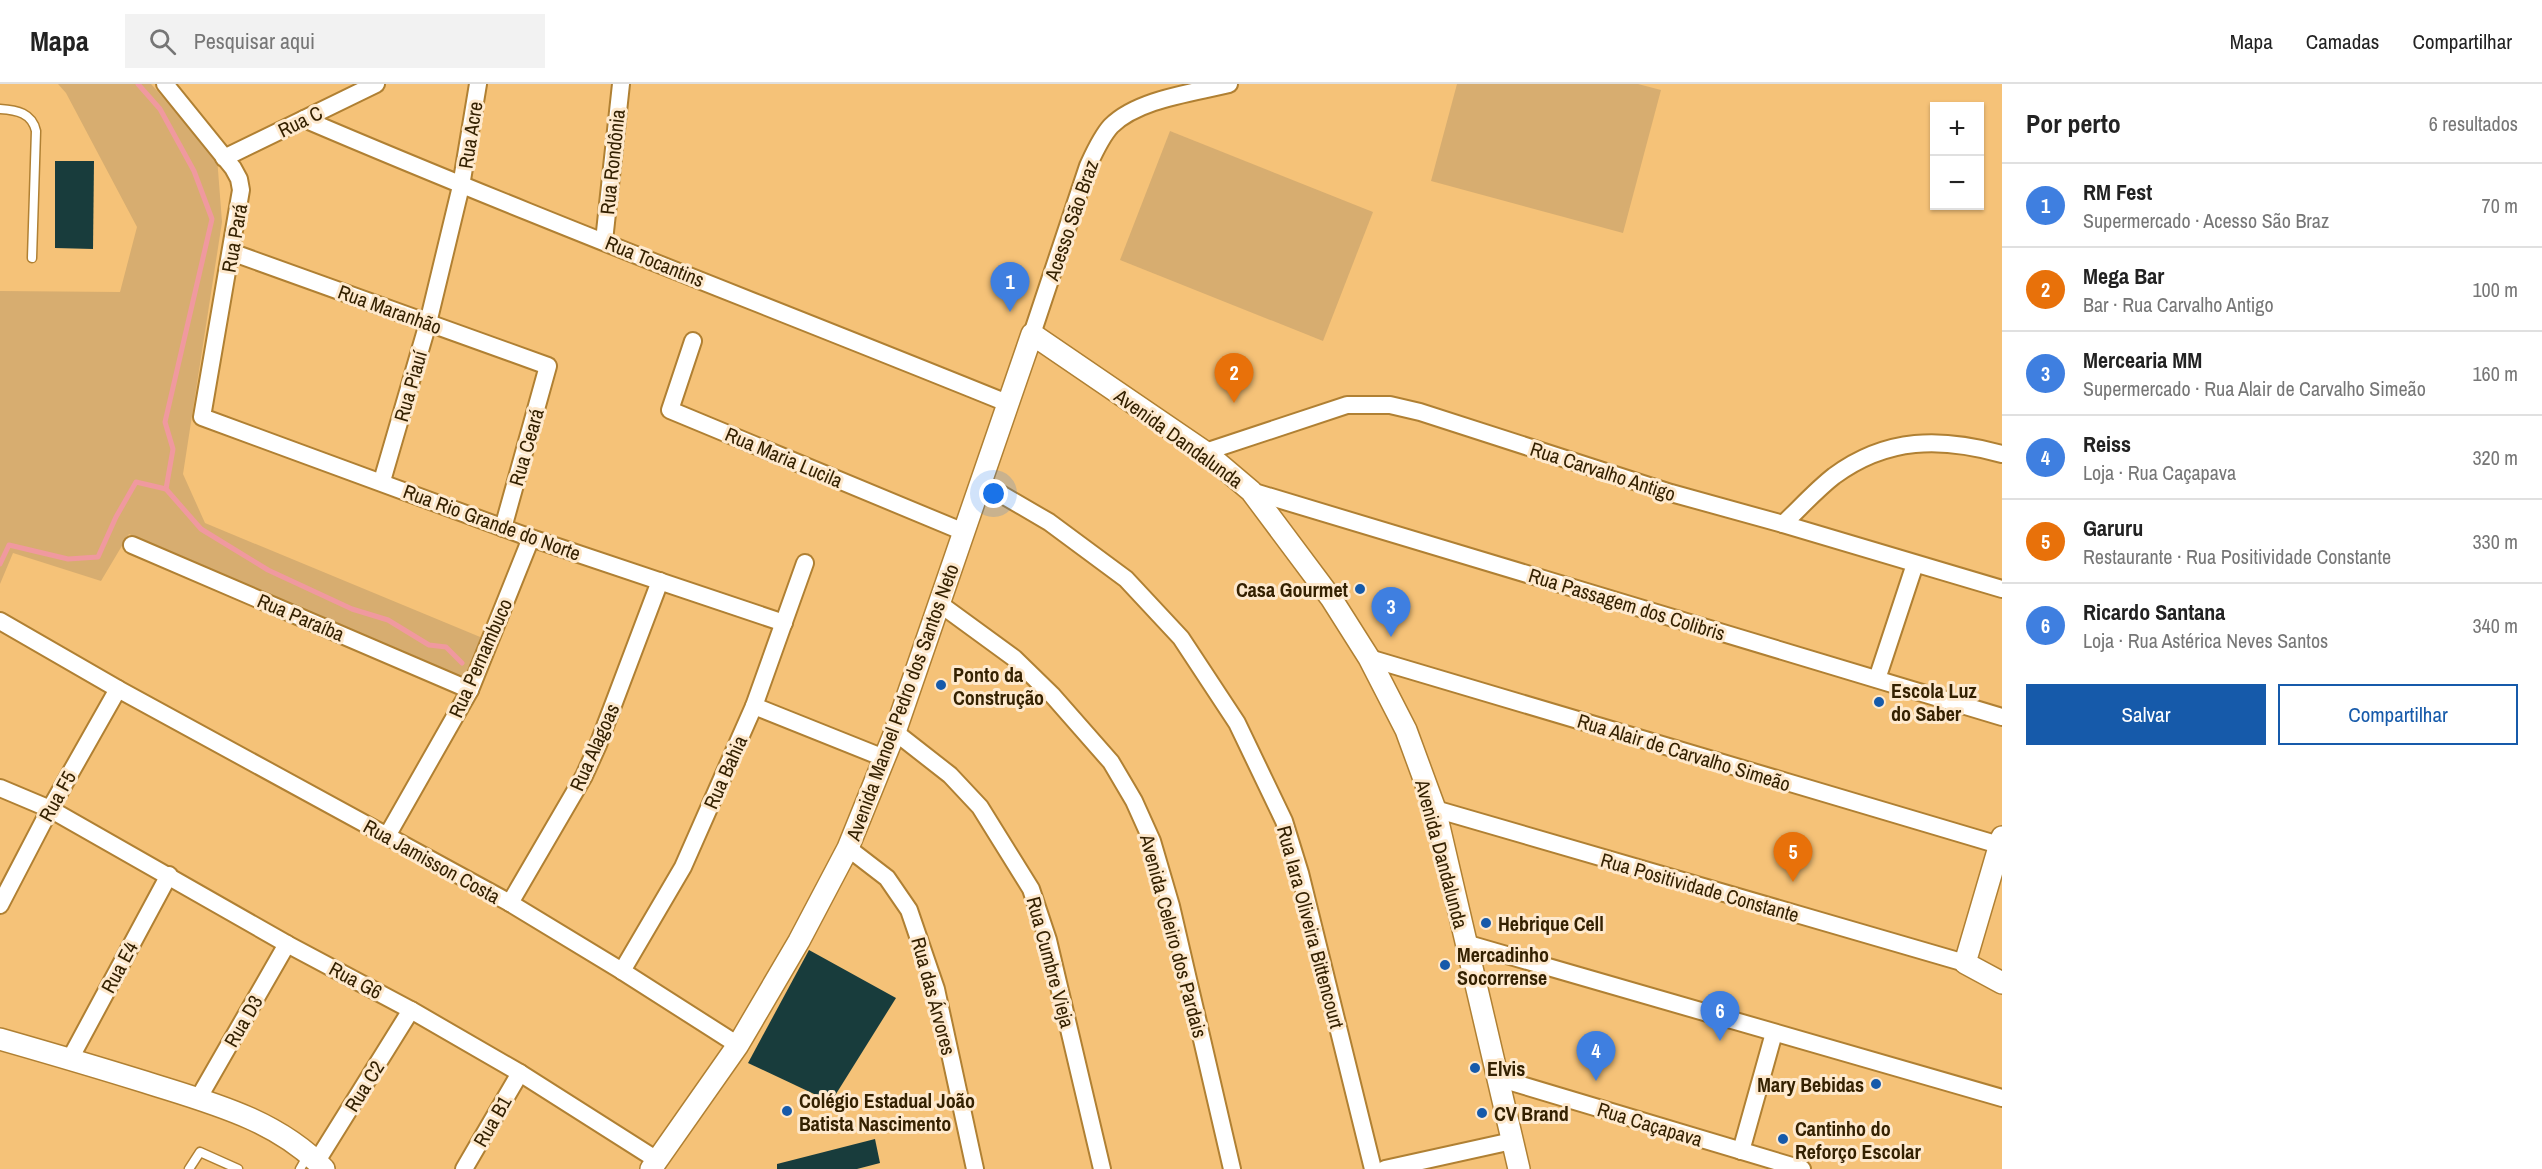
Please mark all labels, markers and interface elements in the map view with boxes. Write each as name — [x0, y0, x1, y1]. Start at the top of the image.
search box — [125, 14, 545, 68]
text: Mapa — [30, 22, 89, 60]
icon: search — [146, 25, 179, 58]
text: Pesquisar aqui — [194, 26, 315, 56]
text: Mapa — [2230, 27, 2273, 56]
text: Camadas — [2306, 27, 2379, 56]
text: Compartilhar — [2412, 27, 2512, 56]
street label: Rua C — [273, 99, 327, 143]
street label: Rua Acre — [451, 100, 489, 170]
map controls — [1930, 102, 1984, 210]
button: + — [1930, 102, 1984, 156]
text: Por perto — [2026, 106, 2121, 141]
street label: Rua Rondônia — [593, 108, 631, 216]
text: 6 resultados — [2429, 110, 2518, 137]
street label: Acesso São Braz — [1037, 156, 1104, 285]
button: − — [1930, 156, 1984, 210]
text: RM Fest — [2083, 177, 2152, 207]
text: 1 — [2041, 192, 2050, 219]
text: 70 m — [2482, 192, 2518, 219]
street label: Rua Pará — [215, 202, 253, 274]
text: Supermercado · Acesso São Braz — [2083, 207, 2329, 234]
street label: Rua Tocantins — [601, 229, 709, 293]
text: Mega Bar — [2083, 261, 2164, 291]
pin: 1 — [990, 262, 1030, 312]
text: 2 — [2041, 276, 2050, 303]
text: 100 m — [2472, 276, 2518, 303]
street label: Rua Maranhão — [334, 278, 446, 340]
text: Bar · Rua Carvalho Antigo — [2083, 291, 2274, 318]
text: Mercearia MM — [2083, 345, 2202, 375]
street label: Rua Piauí — [387, 347, 433, 425]
pin: 2 — [1214, 354, 1254, 403]
text: 3 — [2041, 360, 2050, 387]
text: 160 m — [2472, 360, 2518, 387]
text: Supermercado · Rua Alair de Carvalho Simeão — [2083, 375, 2426, 402]
street label: Avenida Dandalunda — [1108, 382, 1249, 494]
street label: Rua Ceará — [502, 405, 550, 489]
street label: Rua Maria Lucila — [721, 420, 847, 494]
text: Reiss — [2083, 429, 2131, 459]
street label: Rua Carvalho Antigo — [1527, 435, 1679, 507]
text: 4 — [2041, 444, 2050, 471]
text: 320 m — [2472, 444, 2518, 471]
text: Loja · Rua Caçapava — [2083, 459, 2236, 486]
street label: Rua Rio Grande do Norte — [400, 477, 584, 567]
your location — [979, 479, 1008, 508]
text: Garuru — [2083, 513, 2143, 543]
text: 5 — [2041, 528, 2050, 555]
text: 330 m — [2472, 528, 2518, 555]
text: Restaurante · Rua Positividade Constante — [2083, 543, 2391, 570]
street label: Avenida Manoel Pedro dos Santos Neto — [839, 560, 965, 845]
street label: Rua Passagem dos Colibris — [1525, 561, 1729, 647]
place label: Casa Gourmet — [1236, 576, 1349, 603]
marker: Casa Gourmet — [1353, 582, 1367, 596]
street label: Rua Paraíba — [253, 587, 349, 647]
pin: 3 — [1372, 588, 1410, 637]
street label: Rua Pernambuco — [442, 594, 518, 722]
text: Ricardo Santana — [2083, 597, 2225, 627]
text: 6 — [2041, 612, 2050, 639]
text: 340 m — [2472, 612, 2518, 639]
text: Loja · Rua Astérica Neves Santos — [2083, 627, 2328, 654]
place label: Ponto da Construção — [953, 661, 1044, 711]
place label: Escola Luz do Saber — [1891, 677, 1977, 727]
marker: Ponto da Construção — [934, 678, 948, 692]
button: Salvar — [2026, 684, 2266, 745]
button: Compartilhar — [2278, 684, 2518, 745]
marker: Escola Luz do Saber — [1872, 695, 1886, 709]
street label: Rua Alagoas — [563, 699, 625, 795]
street label: Rua Alair de Carvalho Simeão — [1574, 707, 1794, 797]
street label: Rua Bahia — [697, 731, 753, 813]
street label: Rua F5 — [32, 766, 82, 826]
street label: Avenida Dandalunda — [1409, 776, 1475, 931]
street label: Rua Jamisson Costa — [359, 812, 505, 910]
street label: Rua Iara Oliveira Bittencourt — [1271, 823, 1351, 1032]
street label: Avenida Celeiro dos Pardais — [1134, 830, 1214, 1041]
pin: 5 — [1774, 832, 1812, 882]
street label: Rua Positividade Constante — [1598, 846, 1802, 928]
street label: Rua Cumbre Vieja — [1021, 893, 1081, 1031]
place label: Hebrique Cell — [1498, 910, 1604, 937]
marker: Hebrique Cell — [1479, 916, 1493, 930]
street label: Rua das Árvores — [905, 934, 963, 1058]
street label: Rua E4 — [94, 937, 144, 997]
place label: Mercadinho Socorrense — [1457, 941, 1549, 991]
street label: Rua G6 — [325, 955, 387, 1005]
marker: Mercadinho Socorrense — [1438, 958, 1452, 972]
street label: Rua D3 — [217, 990, 269, 1052]
pin: 6 — [1700, 992, 1740, 1041]
pin: 4 — [1576, 1032, 1616, 1081]
street label: Rua C2 — [338, 1055, 390, 1117]
place label: Elvis — [1487, 1055, 1525, 1082]
marker: Elvis — [1468, 1061, 1482, 1075]
place label: Mary Bebidas — [1757, 1071, 1864, 1098]
marker: Mary Bebidas — [1869, 1077, 1883, 1091]
place label: Colégio Estadual João Batista Nascimento — [799, 1087, 975, 1137]
street label: Rua B1 — [467, 1091, 517, 1151]
street label: Rua Caçapava — [1594, 1095, 1706, 1153]
place label: CV Brand — [1494, 1100, 1569, 1127]
marker: Colégio Estadual João Batista Nascimento — [780, 1104, 794, 1118]
marker: CV Brand — [1475, 1106, 1489, 1120]
place label: Cantinho do Reforço Escolar — [1795, 1115, 1921, 1165]
marker: Cantinho do Reforço Escolar — [1776, 1132, 1790, 1146]

